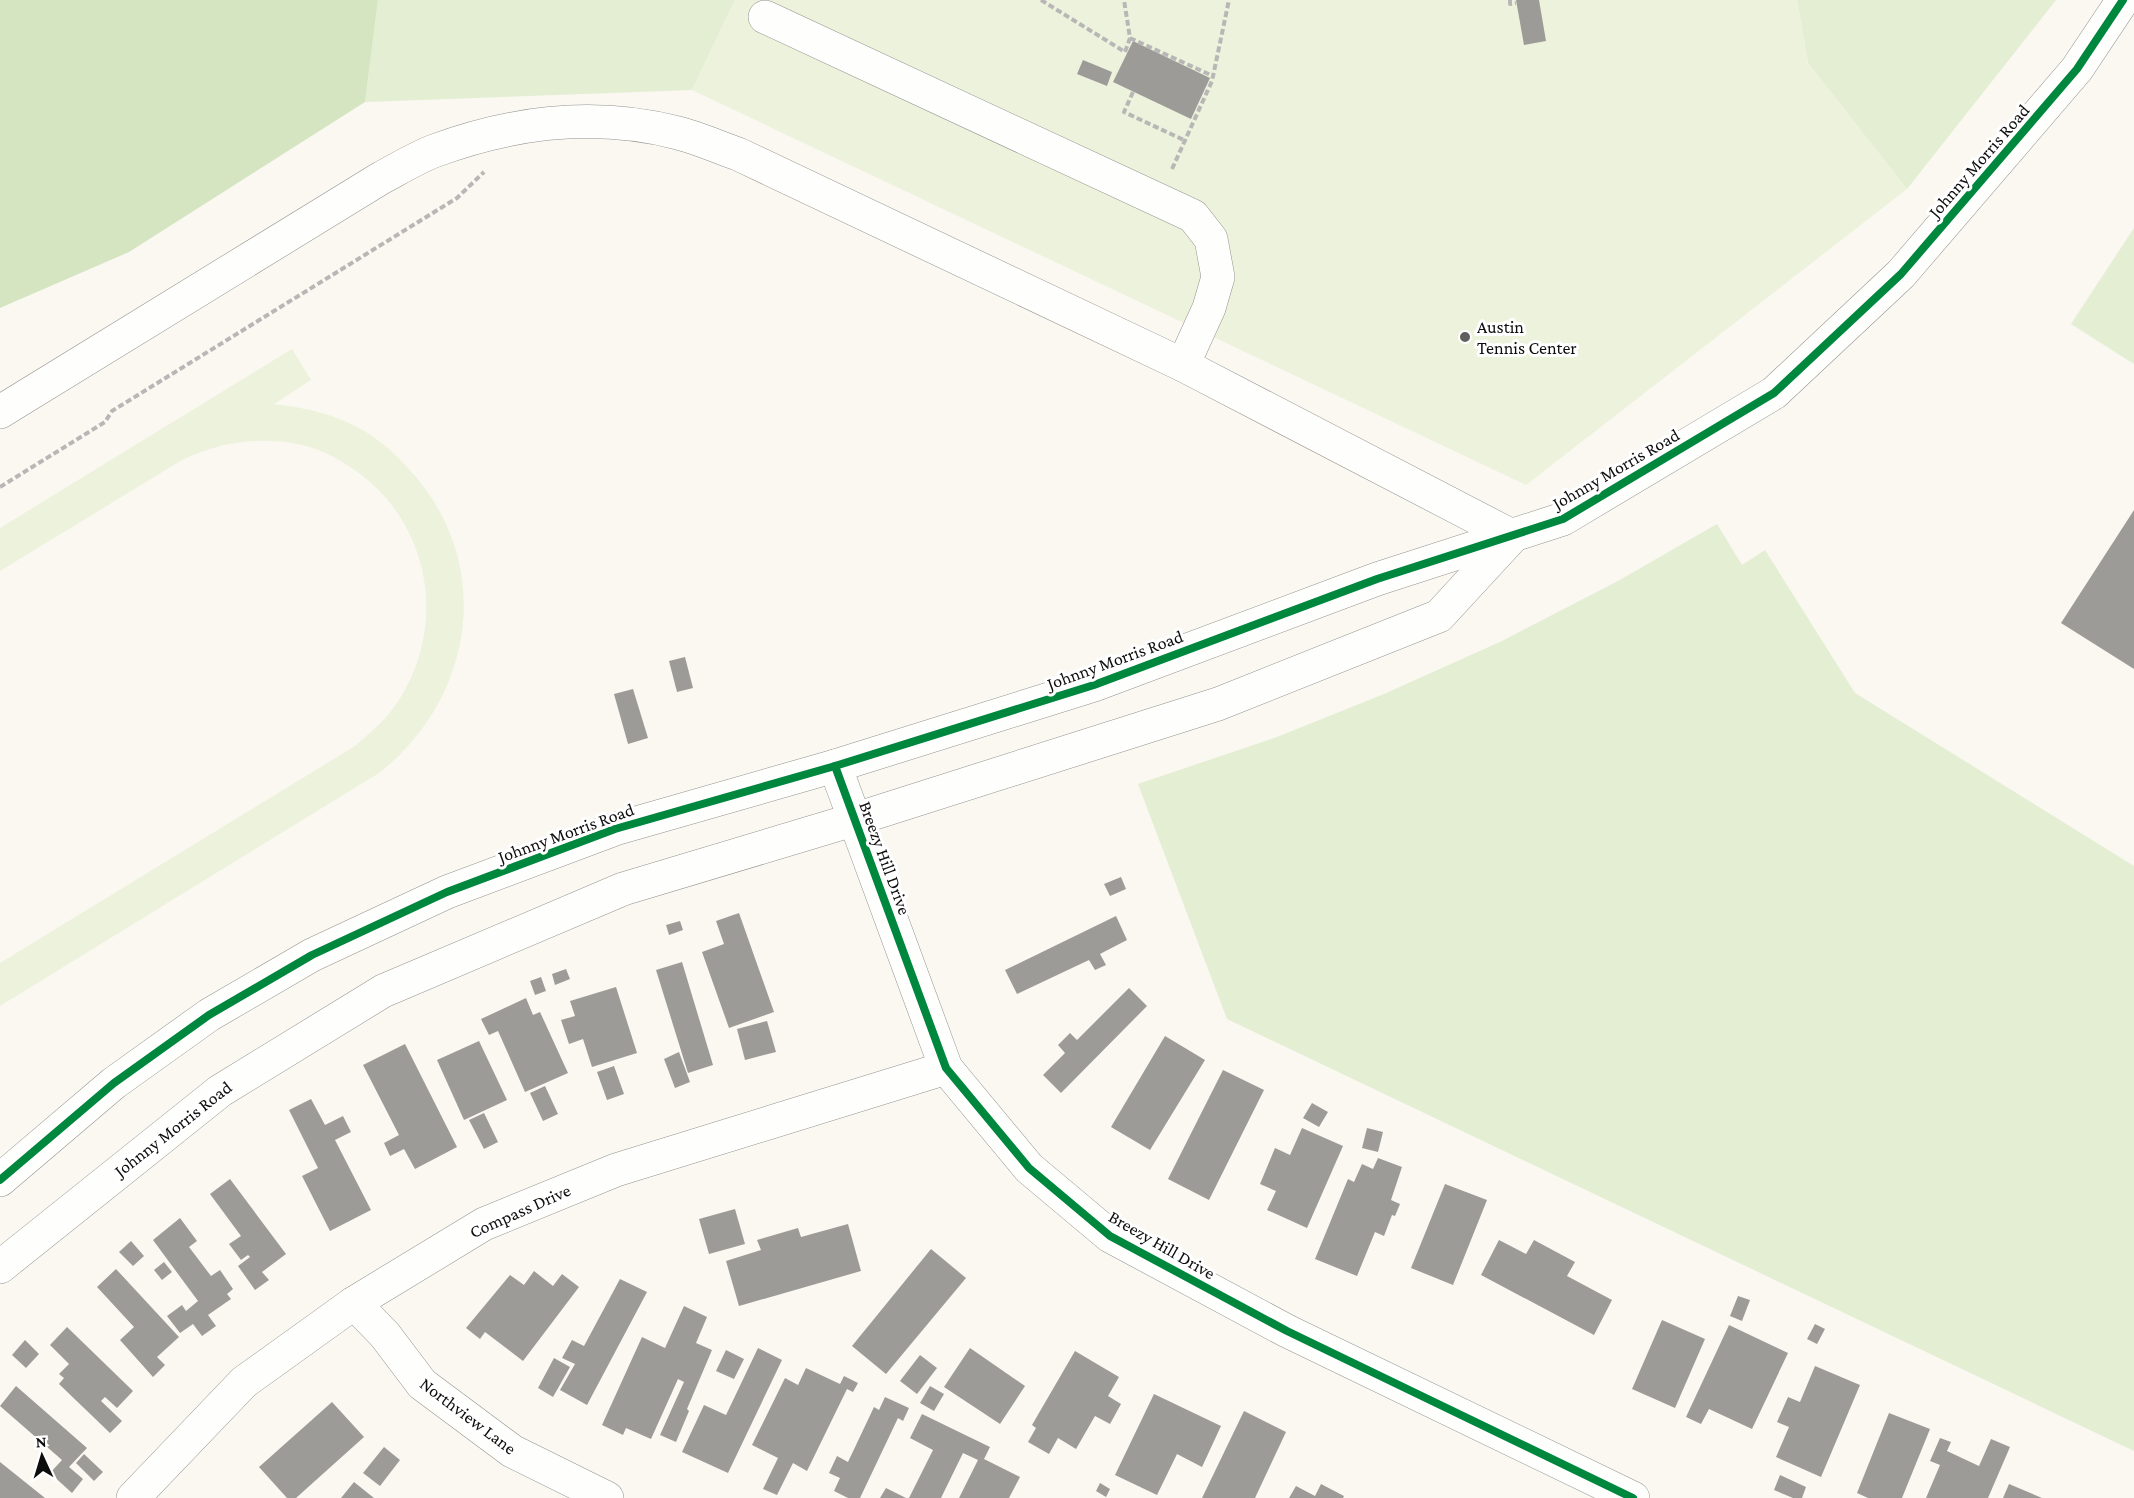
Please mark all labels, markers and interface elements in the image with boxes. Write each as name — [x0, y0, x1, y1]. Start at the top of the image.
street label: Johnny Morris Road — [1923, 100, 2034, 223]
place label: Austin Tennis Center — [1477, 317, 1577, 358]
marker: Austin Tennis Center — [1458, 330, 1472, 344]
street label: Johnny Morris Road — [1547, 424, 1683, 514]
street label: Johnny Morris Road — [1042, 626, 1186, 695]
street label: Breezy Hill Drive — [855, 798, 915, 918]
street label: Johnny Morris Road — [493, 799, 637, 868]
street label: Johnny Morris Road — [109, 1077, 236, 1182]
street label: Compass Drive — [466, 1180, 574, 1242]
street label: Breezy Hill Drive — [1105, 1206, 1219, 1284]
street label: Northview Lane — [416, 1373, 520, 1459]
north arrow — [12, 1426, 72, 1486]
text: N — [35, 1433, 47, 1450]

